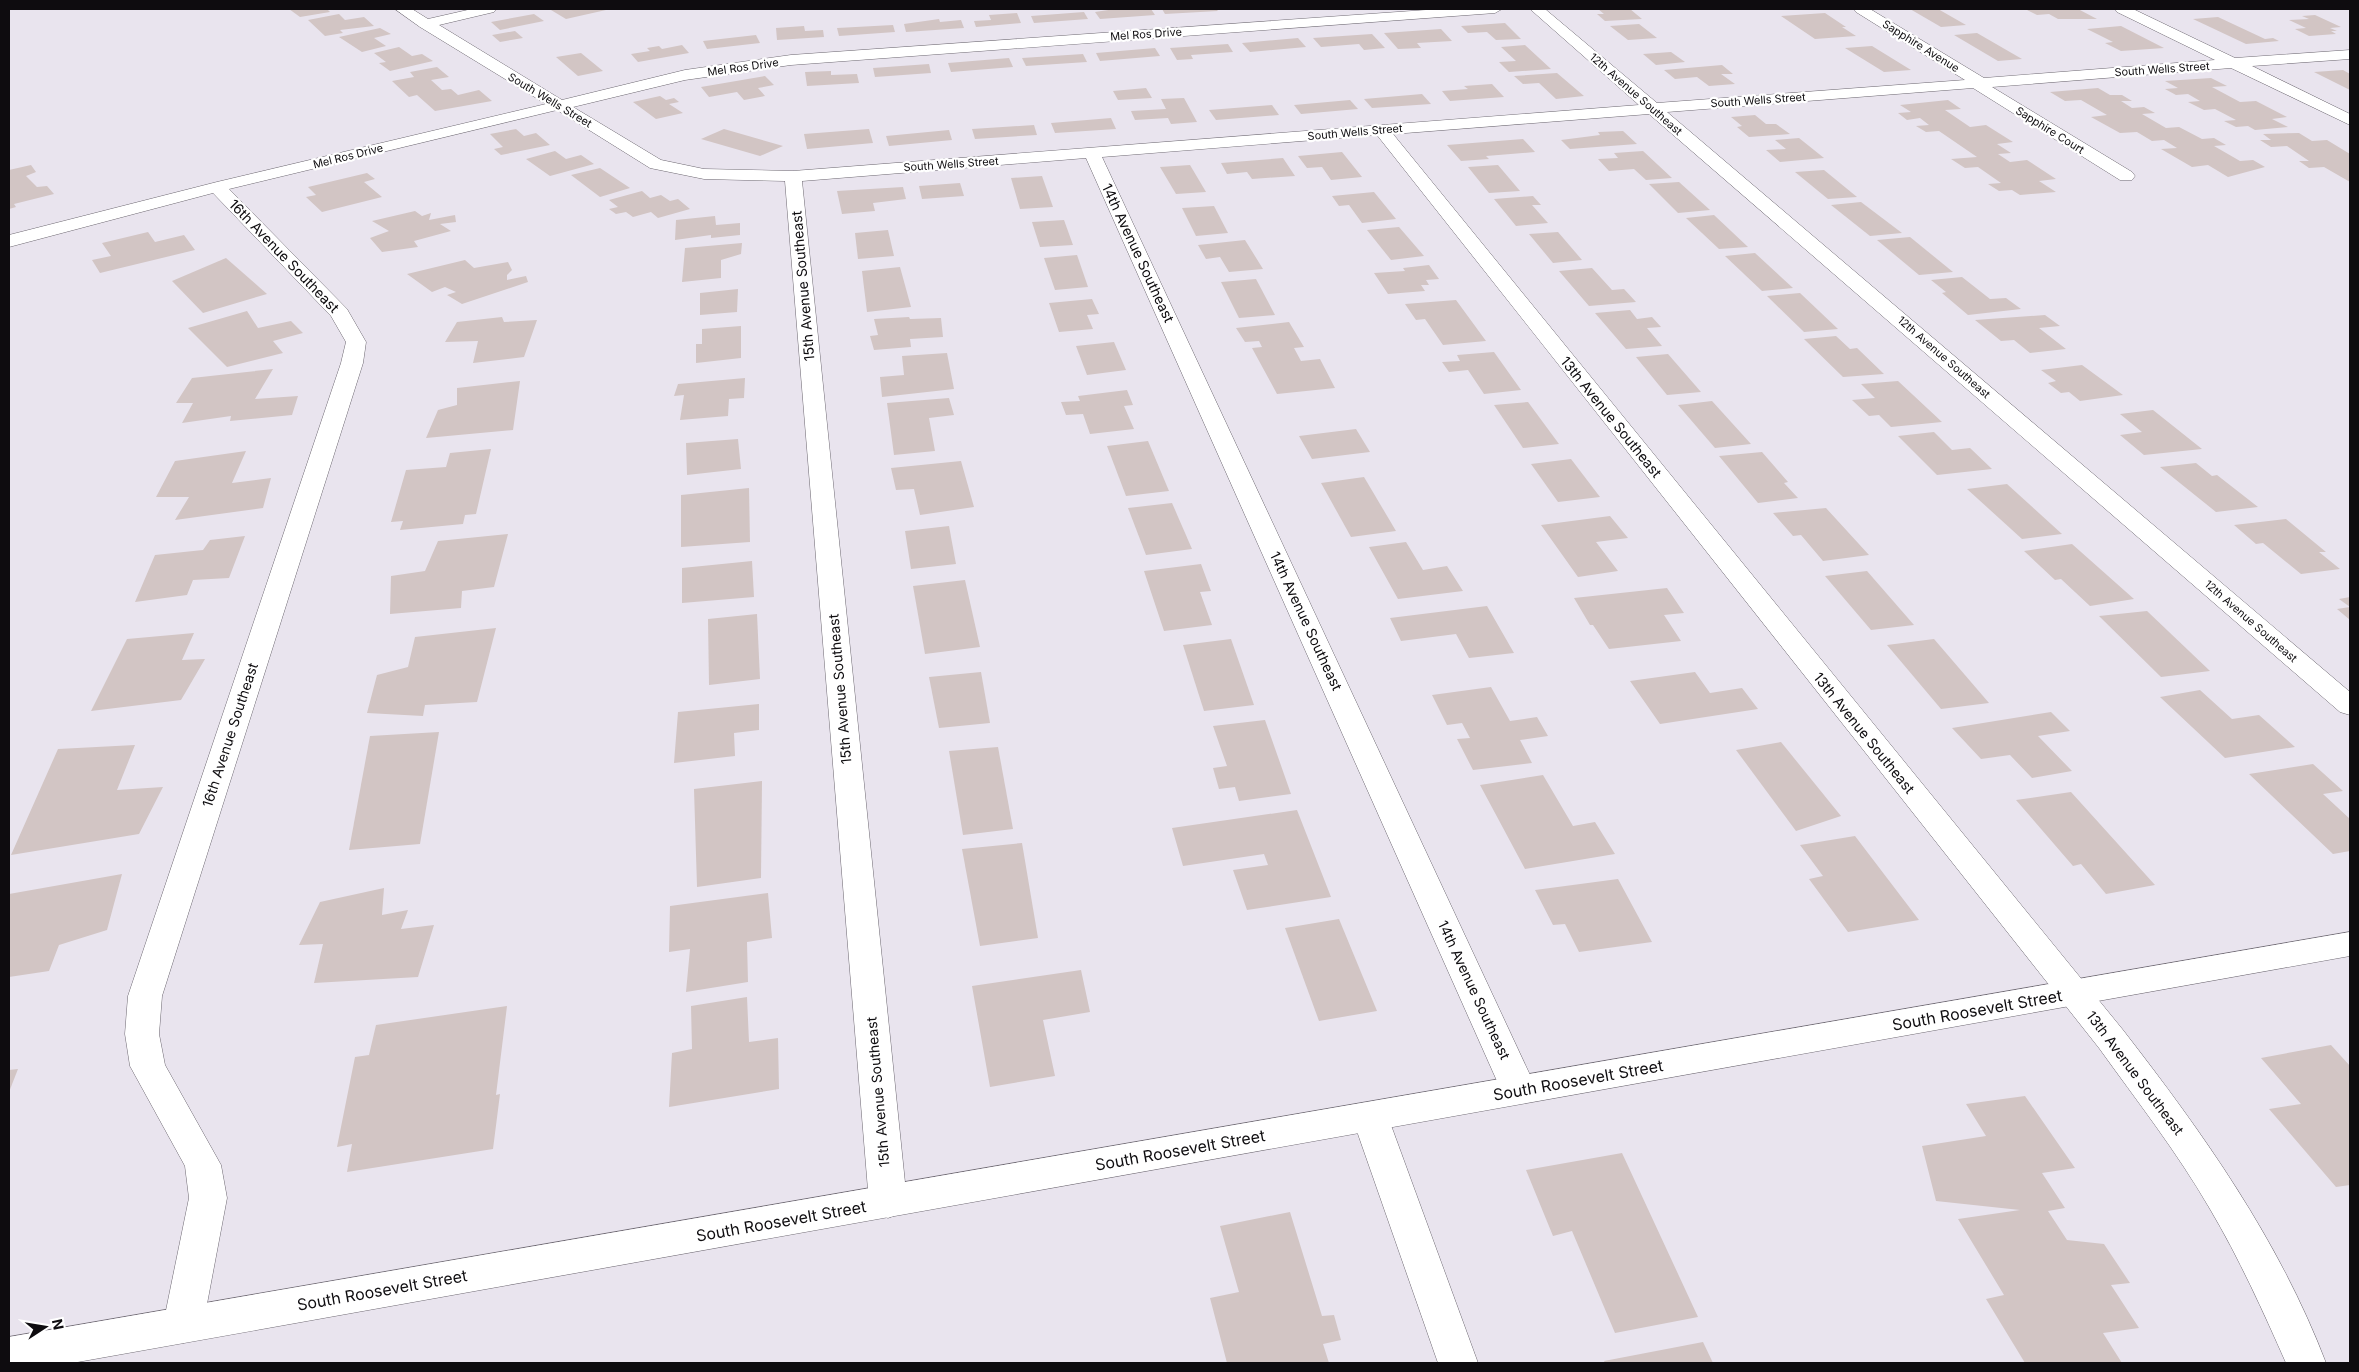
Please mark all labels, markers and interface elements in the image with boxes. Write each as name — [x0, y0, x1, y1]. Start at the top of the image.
street label: Sapphire Avenue — [1880, 17, 1962, 75]
street label: Mel Ros Drive — [1110, 25, 1182, 43]
street label: 12th Avenue Southeast — [1587, 50, 1686, 138]
street label: Mel Ros Drive — [706, 55, 780, 79]
street label: South Wells Street — [2114, 59, 2210, 79]
street label: South Wells Street — [506, 69, 595, 131]
street label: South Wells Street — [1710, 90, 1806, 110]
street label: Sapphire Court — [2013, 103, 2087, 157]
street label: South Wells Street — [1307, 121, 1403, 143]
street label: Mel Ros Drive — [311, 141, 385, 171]
street label: South Wells Street — [903, 154, 999, 174]
street label: 14th Avenue Southeast — [1099, 181, 1178, 325]
street label: 16th Avenue Southeast — [226, 195, 343, 316]
street label: 15th Avenue Southeast — [787, 210, 818, 362]
street label: 12th Avenue Southeast — [1895, 313, 1994, 401]
street label: 13th Avenue Southeast — [1557, 353, 1666, 481]
street label: 14th Avenue Southeast — [1267, 549, 1346, 693]
street label: 12th Avenue Southeast — [2202, 577, 2301, 665]
street label: 15th Avenue Southeast — [824, 613, 855, 765]
street label: 16th Avenue Southeast — [198, 660, 261, 809]
street label: 13th Avenue Southeast — [1810, 669, 1919, 797]
street label: 14th Avenue Southeast — [1435, 918, 1514, 1062]
street label: South Roosevelt Street — [1890, 985, 2064, 1035]
street label: 13th Avenue Southeast — [2083, 1007, 2188, 1138]
street label: 15th Avenue Southeast — [862, 1016, 893, 1168]
street label: South Roosevelt Street — [1491, 1055, 1665, 1105]
street label: South Roosevelt Street — [1093, 1125, 1267, 1175]
street label: South Roosevelt Street — [694, 1196, 868, 1246]
street label: South Roosevelt Street — [295, 1265, 469, 1315]
north arrow — [20, 1302, 70, 1352]
text: N — [49, 1317, 68, 1331]

